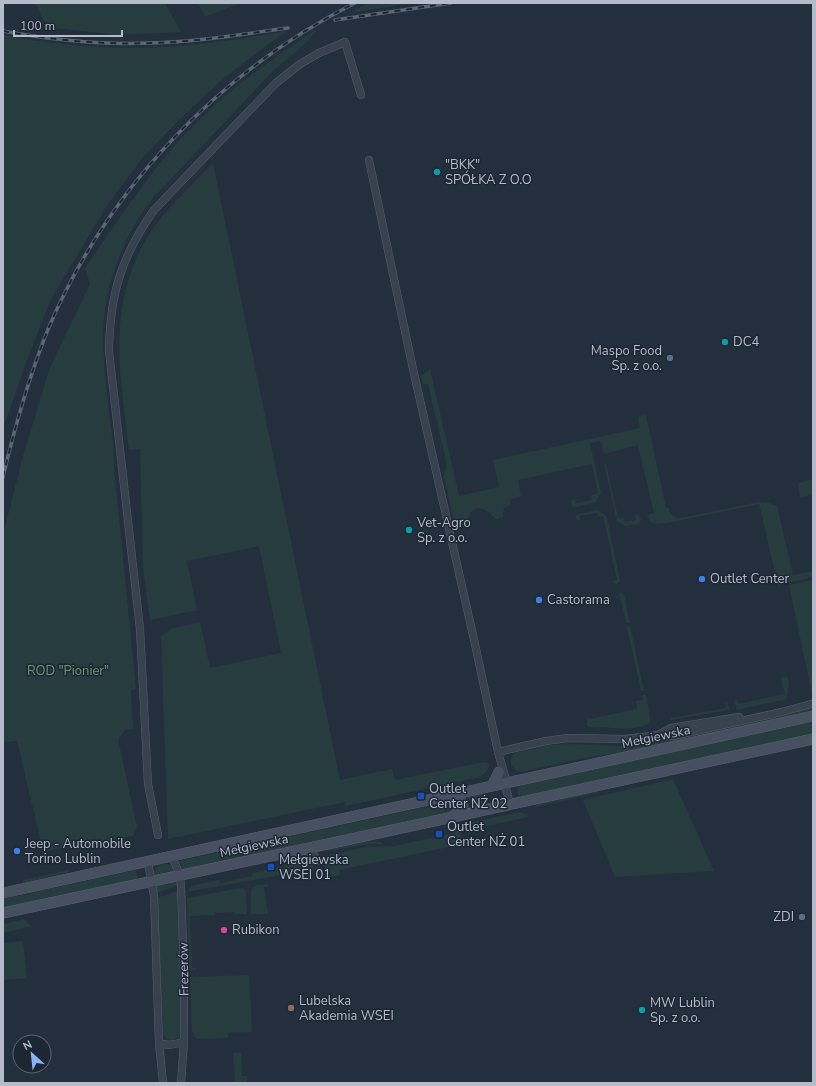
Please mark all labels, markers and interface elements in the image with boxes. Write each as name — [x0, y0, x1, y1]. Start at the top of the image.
scale bar — [14, 12, 122, 38]
text: 100 m — [20, 18, 55, 34]
place label: "BKK" SPÓŁKA Z O.O — [445, 156, 532, 189]
marker: "BKK" SPÓŁKA Z O.O — [432, 167, 442, 177]
place label: DC4 — [733, 333, 759, 351]
marker: DC4 — [720, 337, 730, 347]
place label: Maspo Food Sp. z o.o. — [591, 342, 662, 375]
marker: Maspo Food Sp. z o.o. — [665, 353, 675, 363]
place label: Vet-Agro Sp. z o.o. — [416, 514, 471, 547]
marker: Vet-Agro Sp. z o.o. — [404, 525, 414, 535]
place label: Outlet Center — [710, 570, 789, 588]
marker: Outlet Center — [697, 574, 707, 584]
place label: Castorama — [547, 591, 610, 609]
marker: Castorama — [534, 595, 544, 605]
park label: ROD "Pionier" — [27, 662, 109, 680]
street label: Mełgiewska — [620, 721, 692, 753]
place label: Outlet Center NŻ 02 — [429, 780, 507, 813]
marker: Outlet Center NŻ 02 — [416, 791, 426, 801]
place label: Outlet Center NŻ 01 — [447, 818, 525, 851]
marker: Outlet Center NŻ 01 — [434, 829, 444, 839]
street label: Mełgiewska — [218, 830, 290, 862]
place label: Jeep - Automobile Torino Lublin — [24, 835, 131, 868]
marker: Jeep - Automobile Torino Lublin — [12, 846, 22, 856]
place label: Mełgiewska WSEI 01 — [279, 851, 349, 884]
marker: Mełgiewska WSEI 01 — [266, 862, 276, 872]
place label: ZDI — [773, 908, 794, 926]
marker: ZDI — [797, 912, 807, 922]
place label: Rubikon — [232, 921, 280, 939]
marker: Rubikon — [219, 925, 229, 935]
street label: Frezerów — [175, 942, 193, 996]
place label: Lubelska Akademia WSEI — [299, 992, 394, 1025]
place label: MW Lublin Sp. z o.o. — [650, 994, 715, 1027]
marker: Lubelska Akademia WSEI — [286, 1003, 296, 1013]
marker: MW Lublin Sp. z o.o. — [637, 1005, 647, 1015]
north arrow — [12, 1034, 52, 1074]
text: N — [21, 1037, 35, 1054]

